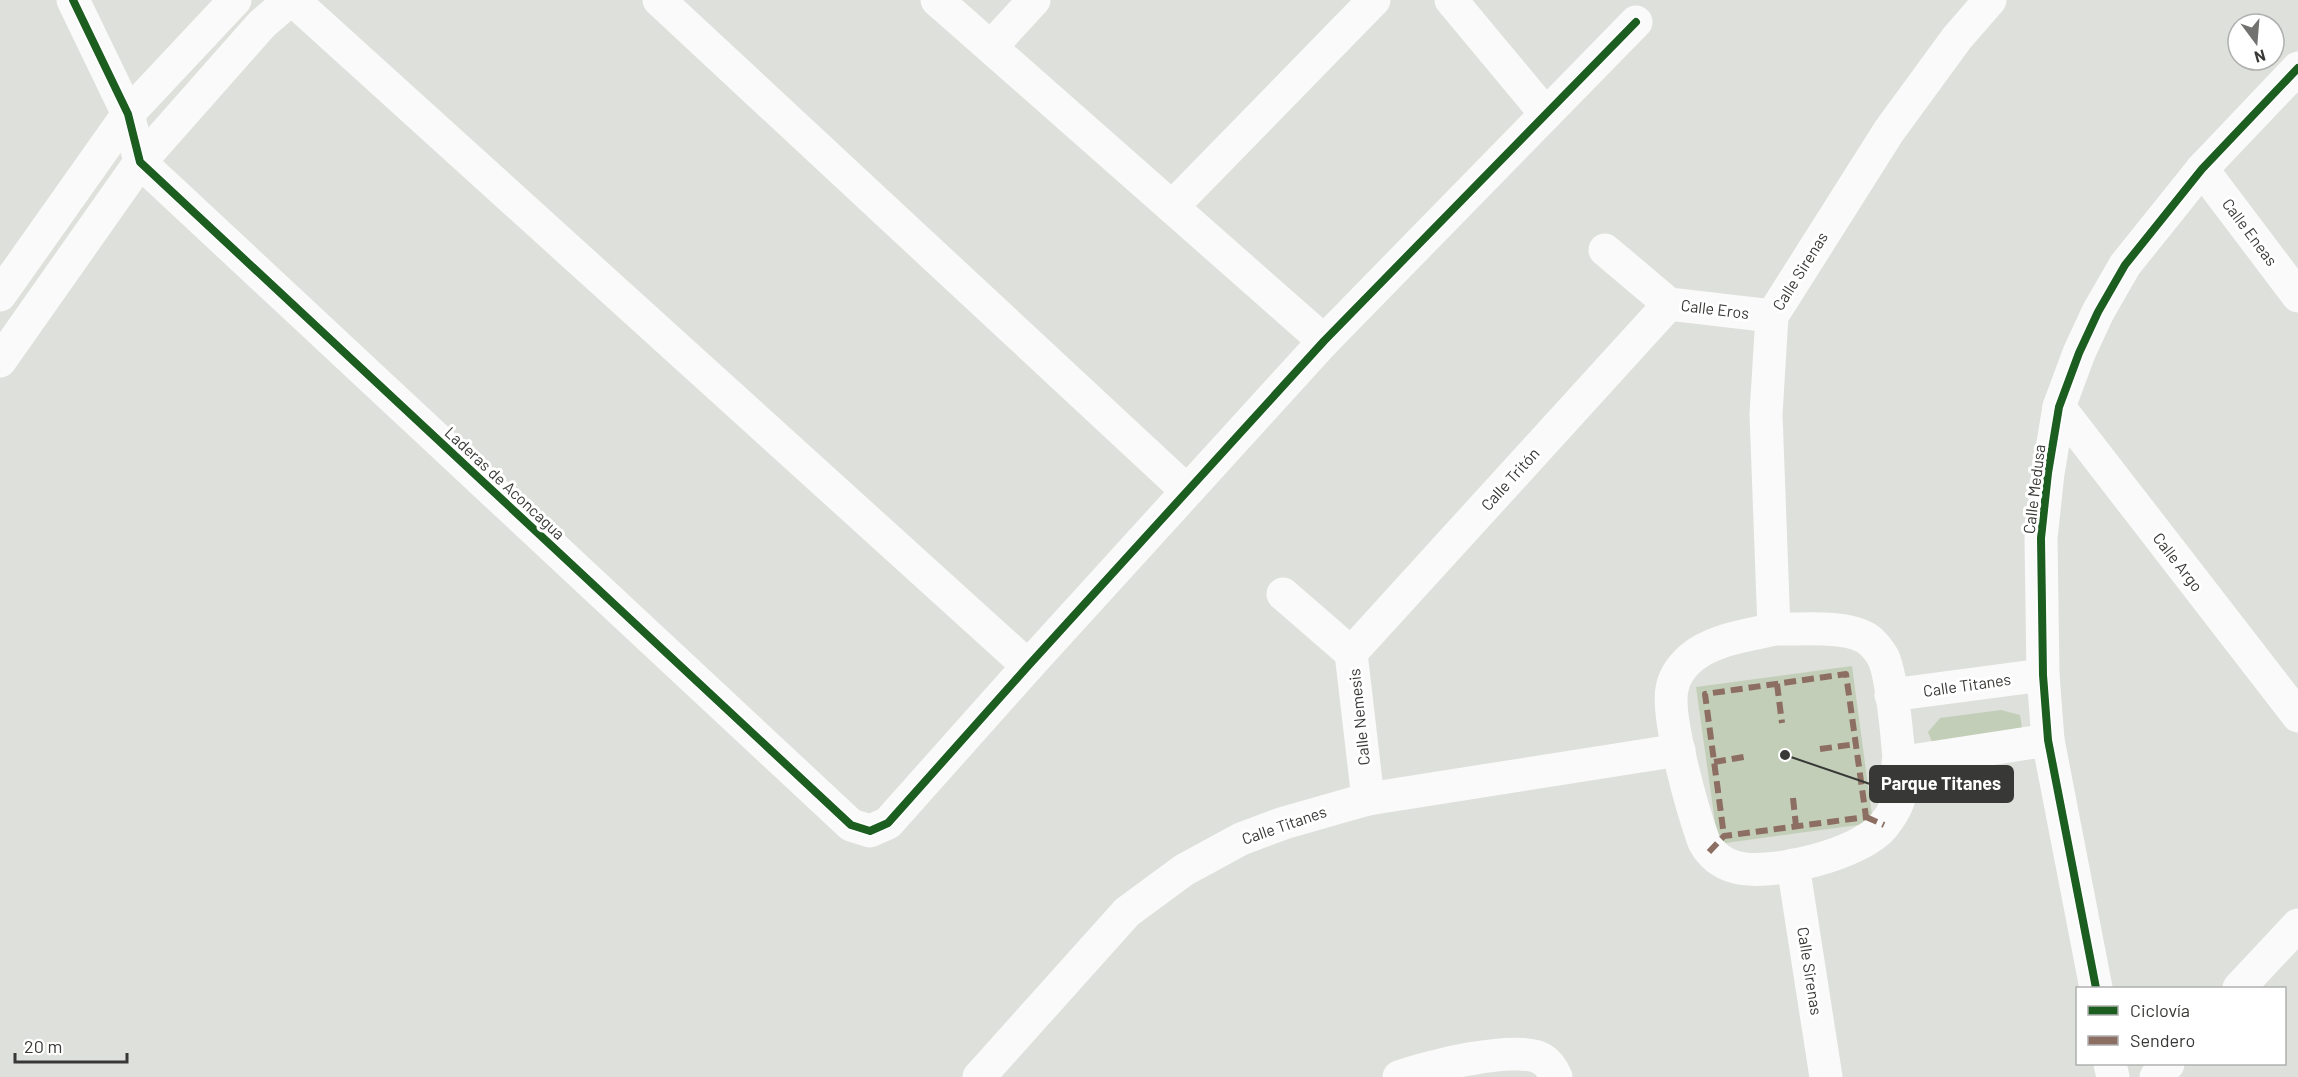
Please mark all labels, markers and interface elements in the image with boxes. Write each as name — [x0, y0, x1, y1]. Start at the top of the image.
north arrow — [2226, 12, 2286, 72]
text: N — [2253, 46, 2268, 67]
street label: Calle Eneas — [2219, 194, 2282, 269]
street label: Calle Sirenas — [1768, 228, 1831, 314]
street label: Calle Eros — [1680, 295, 1750, 322]
street label: Laderas de Aconcagua — [442, 422, 569, 543]
street label: Calle Tritón — [1477, 443, 1543, 514]
street label: Calle Medusa — [2019, 443, 2048, 535]
street label: Calle Argo — [2150, 528, 2207, 595]
street label: Calle Nemesis — [1344, 668, 1373, 766]
street label: Calle Titanes — [1922, 669, 2012, 700]
callout: Parque Titanes — [1870, 766, 2013, 802]
text: Parque Titanes — [1881, 772, 2001, 794]
street label: Calle Titanes — [1239, 801, 1329, 848]
street label: Calle Sirenas — [1794, 925, 1827, 1016]
legend — [2076, 987, 2286, 1065]
text: Ciclovía — [2130, 999, 2190, 1021]
scale bar — [15, 1026, 128, 1064]
text: Sendero — [2130, 1029, 2195, 1051]
text: 20 m — [24, 1035, 62, 1057]

